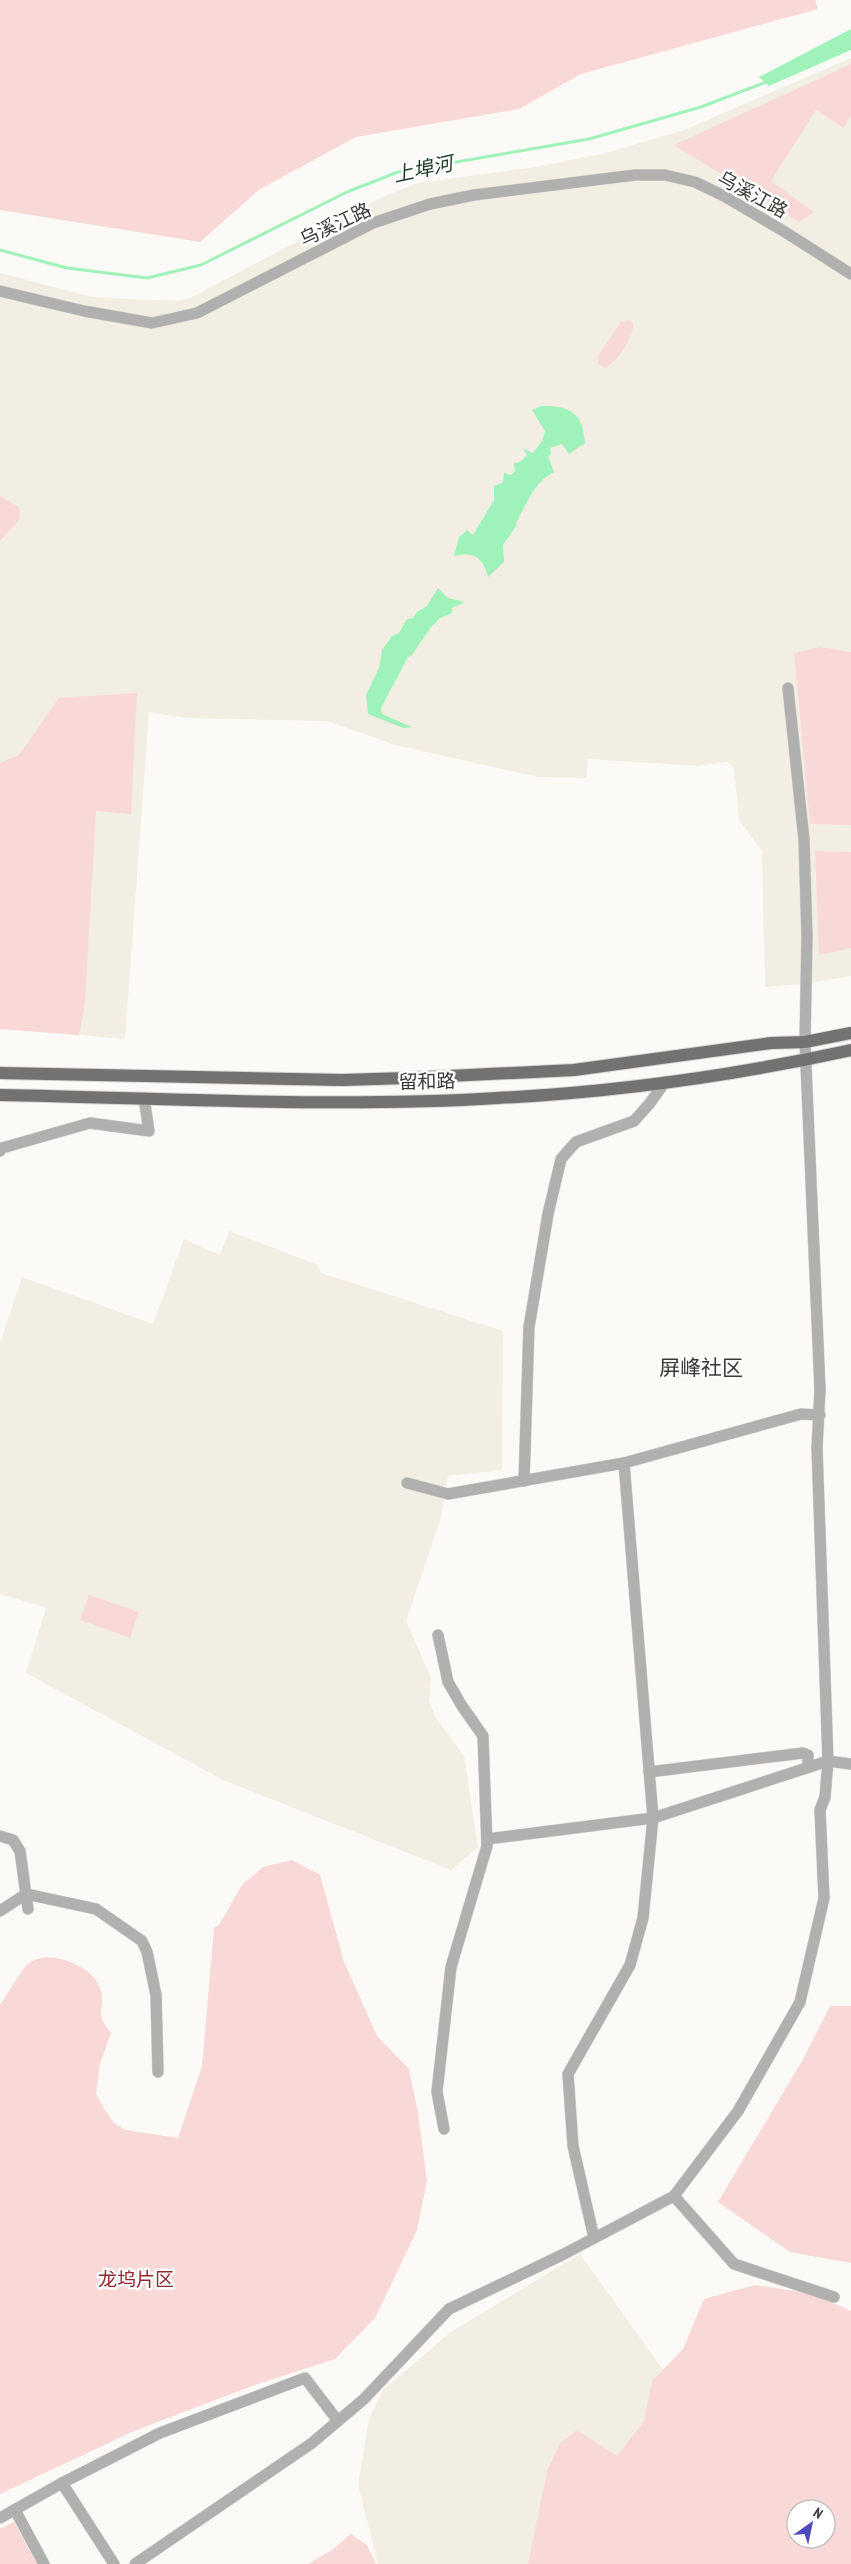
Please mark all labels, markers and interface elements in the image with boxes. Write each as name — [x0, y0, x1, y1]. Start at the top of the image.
water label: 上埠河 — [391, 149, 459, 188]
street label: 乌溪江路 — [714, 165, 792, 223]
street label: 乌溪江路 — [295, 197, 375, 251]
street label: 留和路 — [398, 1069, 456, 1093]
district label: 屏峰社区 — [659, 1354, 743, 1381]
park label: 龙坞片区 — [98, 2267, 174, 2291]
north arrow — [786, 2499, 836, 2549]
text: N — [810, 2503, 826, 2523]

